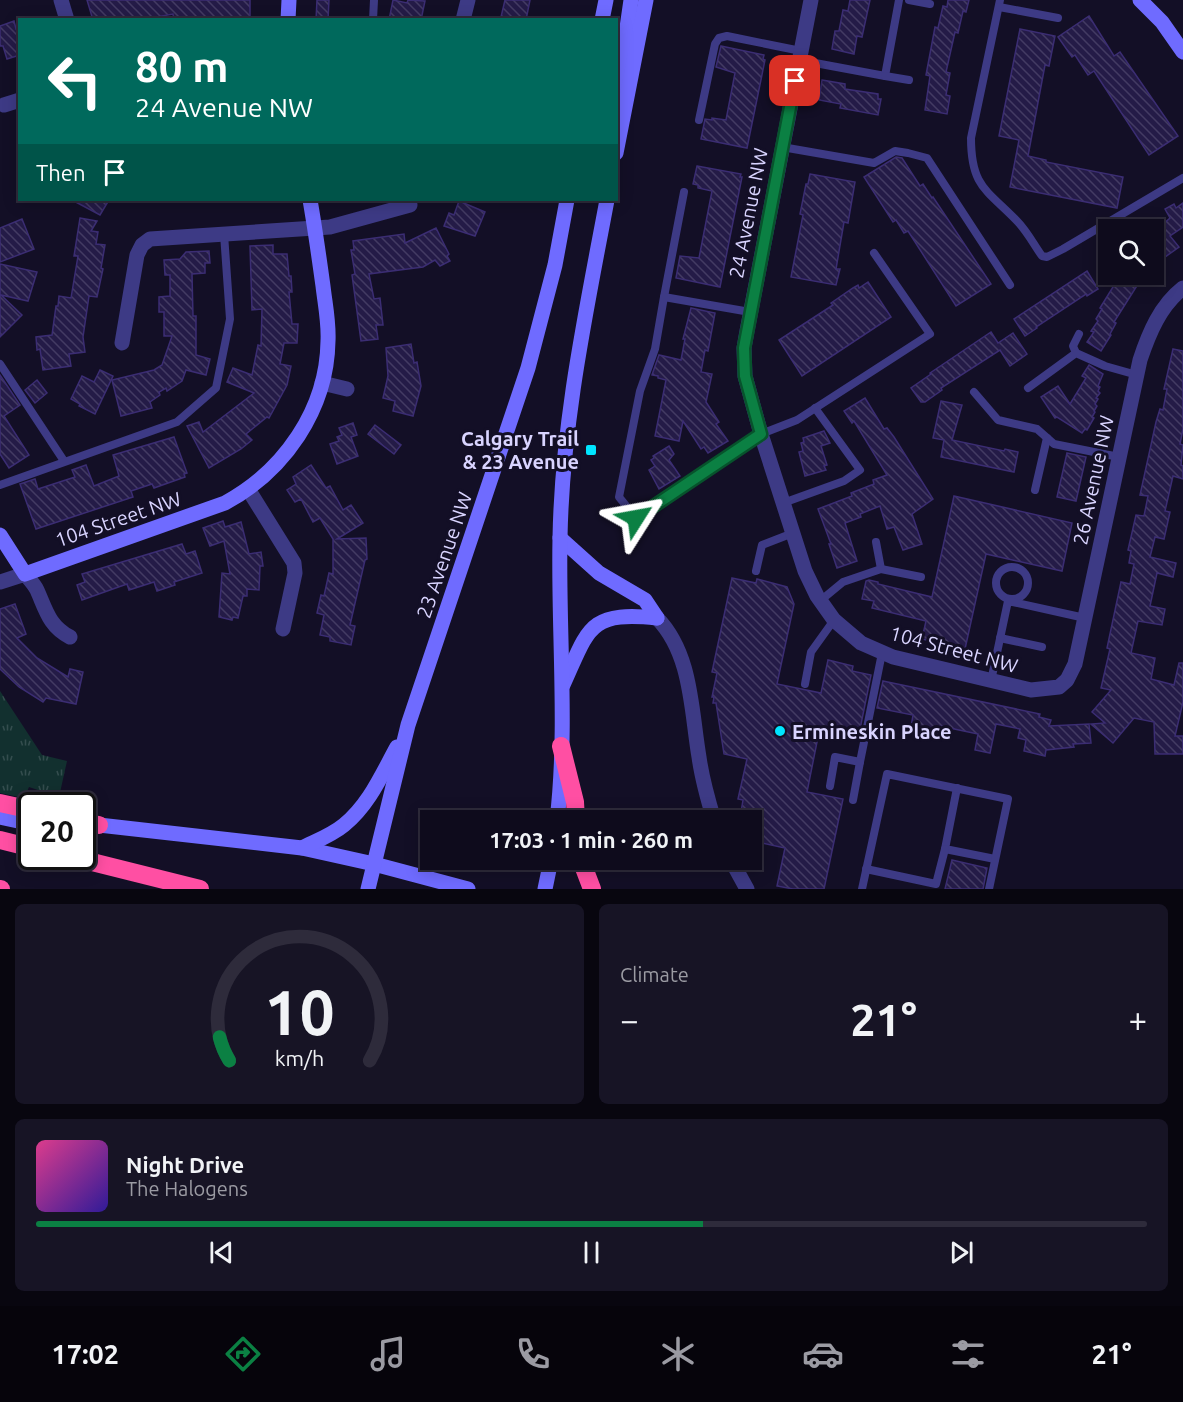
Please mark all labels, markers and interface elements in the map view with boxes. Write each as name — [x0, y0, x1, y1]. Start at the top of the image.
icon: left — [36, 42, 114, 120]
text: 80 m — [135, 43, 229, 90]
pin — [769, 55, 820, 106]
icon: arrive — [778, 64, 811, 97]
text: 24 Avenue NW — [135, 92, 313, 122]
street label: 24 Avenue NW — [724, 146, 772, 280]
icon: arrive — [98, 156, 131, 189]
text: Then — [36, 160, 86, 185]
map controls — [1098, 219, 1164, 285]
button: search — [1098, 219, 1164, 285]
street label: 26 Avenue NW — [1068, 413, 1118, 547]
place label: Calgary Trail & 23 Avenue — [461, 427, 579, 473]
marker: Calgary Trail & 23 Avenue — [584, 443, 598, 457]
position arrow — [604, 486, 668, 550]
street label: 104 Street NW — [52, 487, 184, 551]
street label: 23 Avenue NW — [412, 489, 476, 621]
street label: 104 Street NW — [887, 621, 1021, 677]
place label: Ermineskin Place — [792, 720, 952, 743]
marker: Ermineskin Place — [773, 724, 787, 738]
speed limit sign: 20 — [18, 792, 96, 870]
text: 17:03 · 1 min · 260 m — [489, 827, 693, 852]
text: Climate — [620, 963, 689, 986]
text: 10 — [264, 977, 335, 1047]
text: 21° — [850, 994, 917, 1045]
text: − — [620, 1001, 639, 1038]
text: + — [1128, 1001, 1147, 1038]
text: km/h — [275, 1046, 324, 1070]
text: Night Drive — [126, 1152, 244, 1177]
text: The Halogens — [126, 1177, 248, 1200]
icon: previous — [205, 1236, 238, 1269]
icon: pause — [575, 1236, 608, 1269]
icon: next — [945, 1236, 978, 1269]
icon: directions — [222, 1333, 264, 1375]
icon: music — [367, 1333, 409, 1375]
icon: phone — [512, 1333, 554, 1375]
icon: climate — [657, 1333, 699, 1375]
icon: car — [802, 1333, 844, 1375]
icon: filters — [947, 1333, 989, 1375]
text: 17:02 — [51, 1339, 119, 1369]
text: 21° — [1091, 1339, 1131, 1369]

